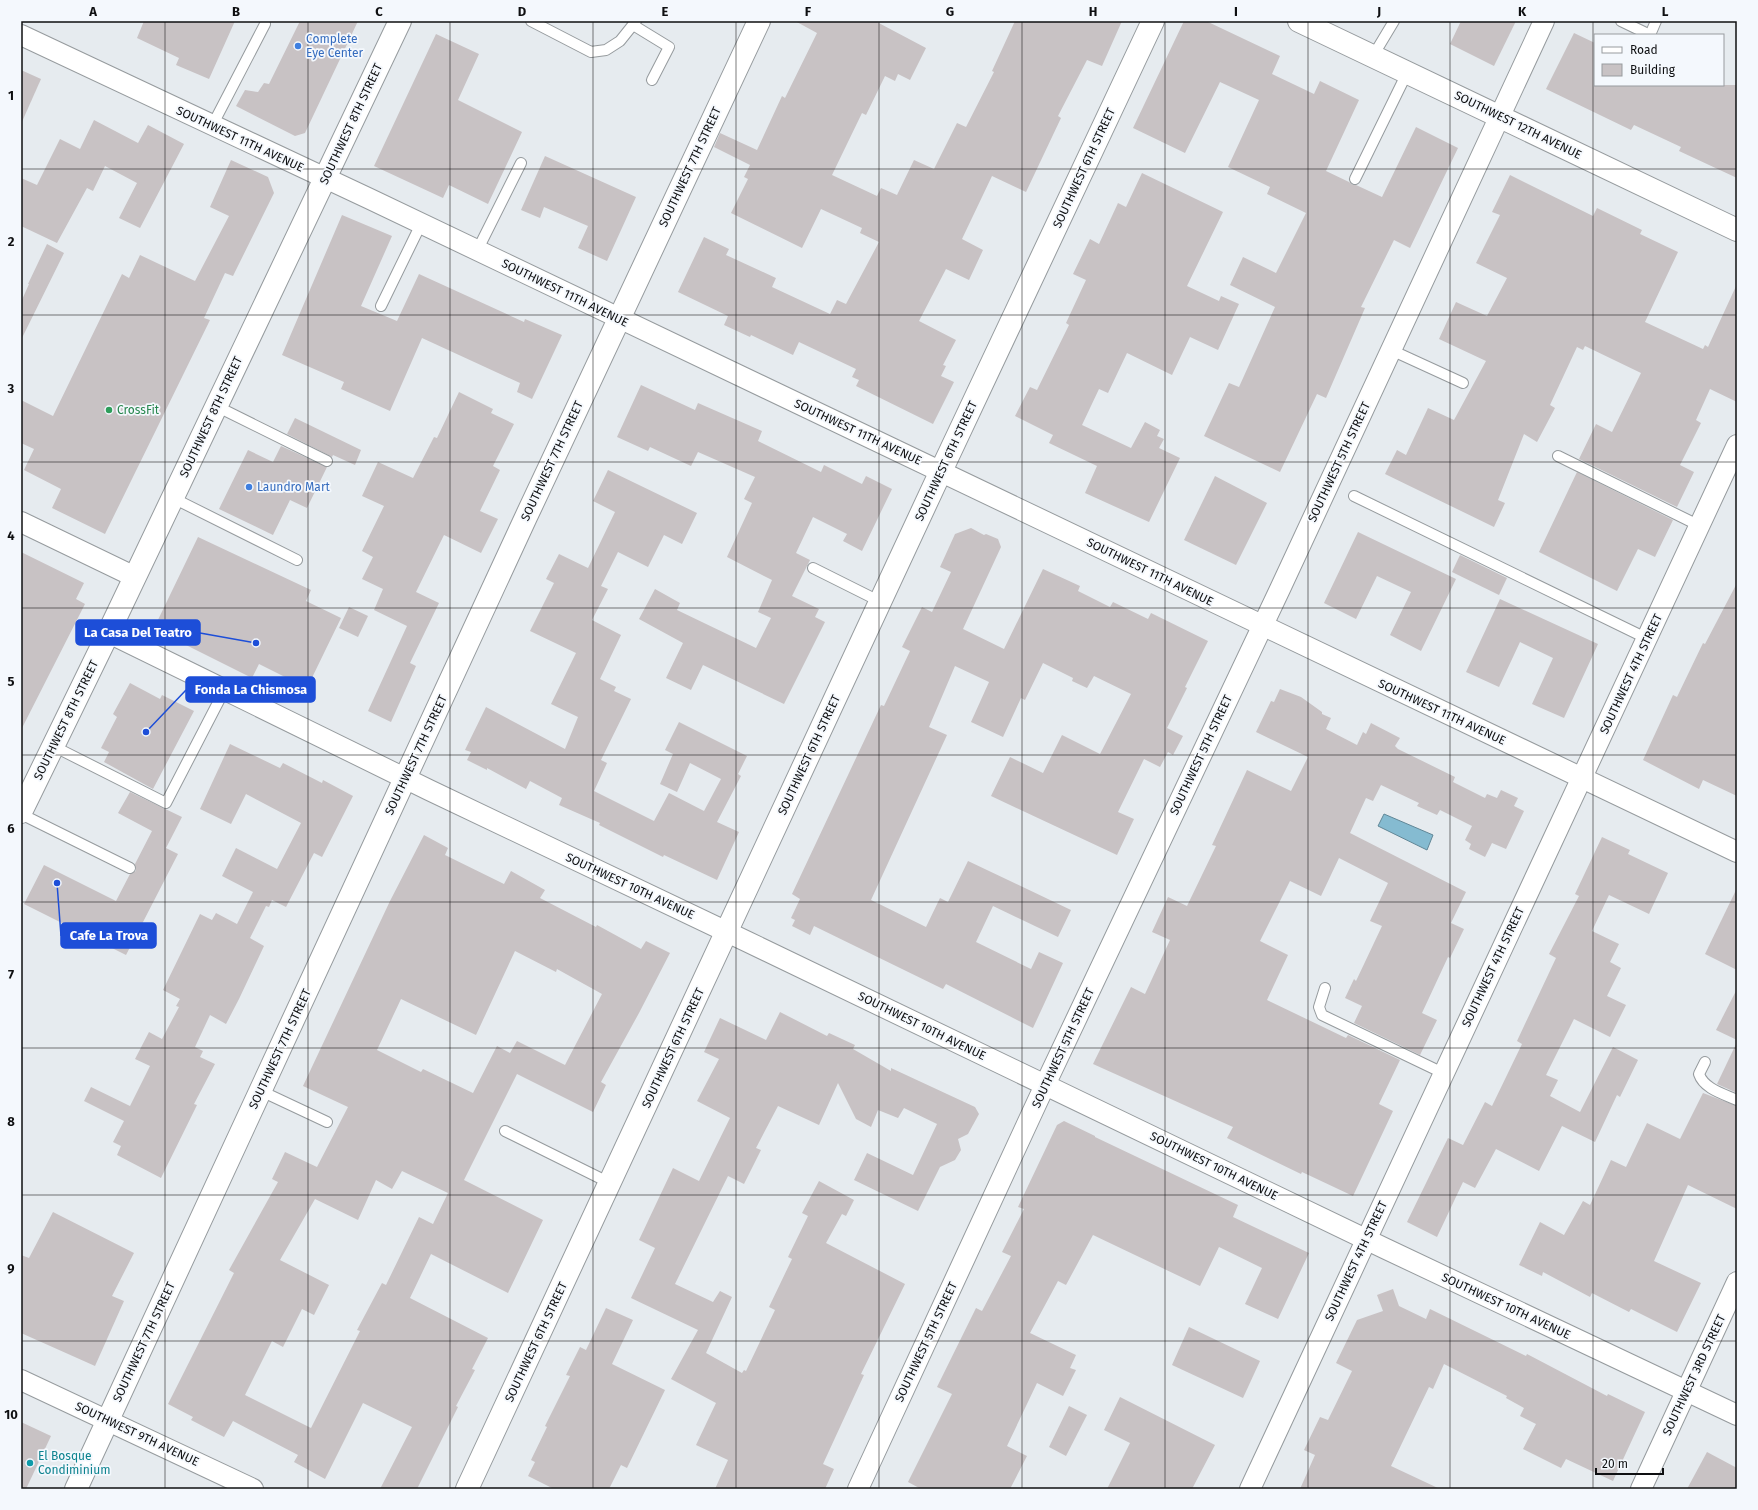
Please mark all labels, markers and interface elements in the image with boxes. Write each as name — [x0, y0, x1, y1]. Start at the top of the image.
text: A — [88, 4, 97, 19]
text: B — [232, 4, 240, 19]
text: C — [375, 4, 383, 19]
text: D — [518, 4, 527, 19]
text: E — [662, 4, 669, 19]
text: F — [805, 4, 812, 19]
text: G — [946, 4, 954, 19]
text: H — [1089, 4, 1097, 19]
text: I — [1234, 4, 1238, 19]
text: J — [1376, 4, 1381, 19]
text: K — [1518, 4, 1527, 19]
text: L — [1662, 4, 1669, 19]
place label: Complete Eye Center — [306, 32, 364, 60]
legend — [1594, 34, 1724, 86]
marker: Complete Eye Center — [293, 41, 303, 51]
text: Road — [1630, 43, 1658, 57]
street label: SOUTHWEST 8TH STREET — [317, 61, 386, 187]
text: Building — [1630, 63, 1676, 77]
text: 1 — [8, 88, 14, 103]
street label: SOUTHWEST 12TH AVENUE — [1452, 88, 1584, 162]
street label: SOUTHWEST 11TH AVENUE — [174, 103, 306, 175]
street label: SOUTHWEST 7TH STREET — [656, 104, 724, 229]
street label: SOUTHWEST 6TH STREET — [1050, 105, 1118, 230]
text: 2 — [8, 234, 15, 249]
street label: SOUTHWEST 11TH AVENUE — [499, 256, 631, 330]
street label: SOUTHWEST 8TH STREET — [177, 354, 246, 480]
text: 3 — [7, 381, 15, 396]
street label: SOUTHWEST 11TH AVENUE — [792, 396, 924, 468]
street label: SOUTHWEST 7TH STREET — [518, 398, 586, 523]
street label: SOUTHWEST 6TH STREET — [912, 398, 980, 523]
street label: SOUTHWEST 5TH STREET — [1305, 399, 1373, 524]
place label: CrossFit — [117, 403, 160, 417]
marker: CrossFit — [104, 405, 114, 415]
place label: Laundro Mart — [257, 480, 331, 494]
marker: Laundro Mart — [244, 482, 254, 492]
text: 4 — [7, 528, 15, 543]
street label: SOUTHWEST 11TH AVENUE — [1084, 535, 1216, 609]
street label: SOUTHWEST 4TH STREET — [1597, 611, 1665, 736]
callout: La Casa Del Teatro — [76, 620, 200, 645]
text: La Casa Del Teatro — [84, 625, 192, 640]
street label: SOUTHWEST 8TH STREET — [31, 657, 102, 782]
text: 5 — [8, 674, 15, 689]
street label: SOUTHWEST 11TH AVENUE — [1376, 676, 1508, 748]
callout: Fonda La Chismosa — [186, 677, 315, 702]
text: Fonda La Chismosa — [195, 682, 307, 697]
street label: SOUTHWEST 7TH STREET — [382, 692, 450, 817]
street label: SOUTHWEST 6TH STREET — [775, 692, 843, 817]
street label: SOUTHWEST 5TH STREET — [1167, 692, 1235, 817]
text: 6 — [7, 821, 15, 836]
street label: SOUTHWEST 10TH AVENUE — [563, 850, 697, 922]
street label: SOUTHWEST 4TH STREET — [1459, 904, 1527, 1029]
callout: Cafe La Trova — [61, 923, 156, 948]
text: Cafe La Trova — [70, 928, 148, 943]
text: 7 — [8, 967, 14, 982]
street label: SOUTHWEST 6TH STREET — [639, 985, 707, 1110]
street label: SOUTHWEST 5TH STREET — [1029, 985, 1097, 1110]
street label: SOUTHWEST 7TH STREET — [246, 986, 314, 1111]
street label: SOUTHWEST 10TH AVENUE — [856, 989, 988, 1063]
text: 8 — [7, 1114, 15, 1129]
street label: SOUTHWEST 10TH AVENUE — [1148, 1129, 1280, 1203]
street label: SOUTHWEST 4TH STREET — [1322, 1198, 1390, 1323]
text: 9 — [7, 1261, 15, 1276]
street label: SOUTHWEST 10TH AVENUE — [1439, 1270, 1573, 1342]
street label: SOUTHWEST 7TH STREET — [110, 1279, 178, 1404]
street label: SOUTHWEST 6TH STREET — [502, 1279, 570, 1404]
street label: SOUTHWEST 5TH STREET — [892, 1279, 960, 1404]
street label: SOUTHWEST 3RD STREET — [1660, 1312, 1729, 1438]
street label: SOUTHWEST 9TH AVENUE — [73, 1399, 201, 1469]
text: 10 — [4, 1407, 18, 1422]
place label: El Bosque Condiminium — [38, 1449, 110, 1477]
scale bar — [1596, 1450, 1663, 1476]
text: 20 m — [1602, 1457, 1628, 1471]
marker: El Bosque Condiminium — [25, 1458, 35, 1468]

